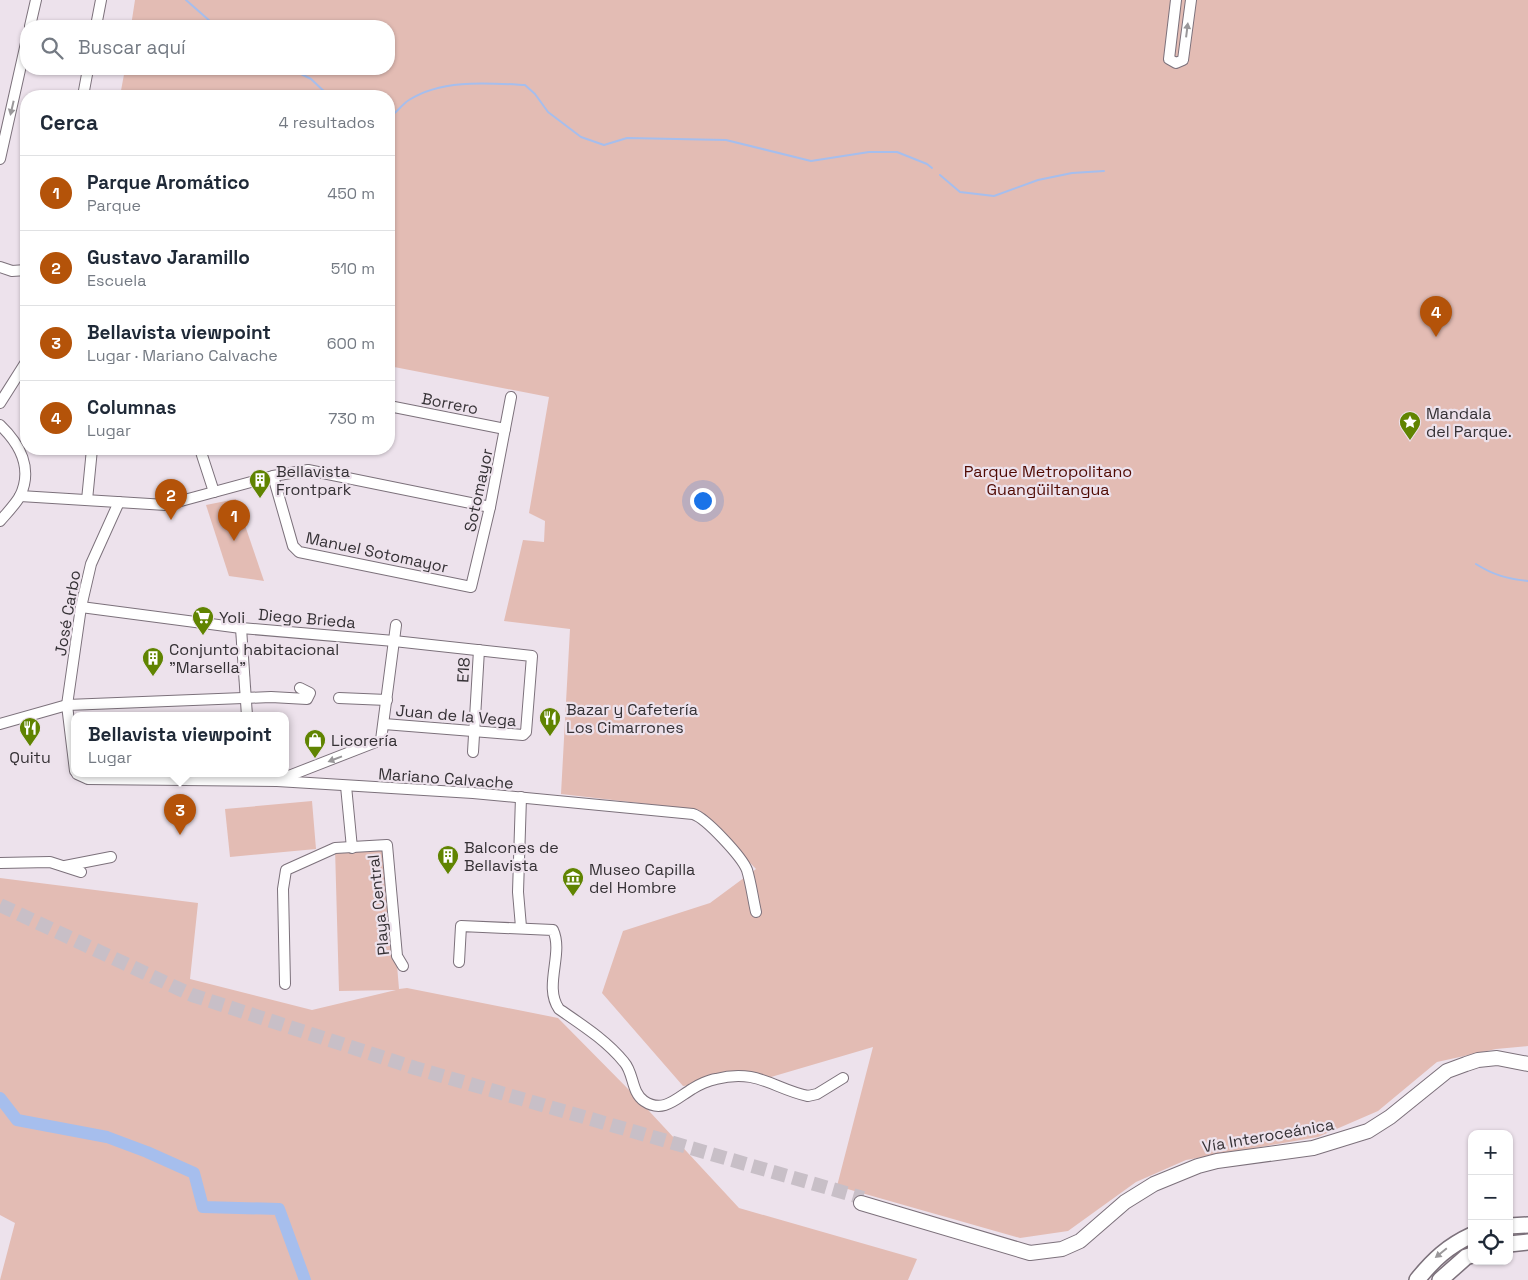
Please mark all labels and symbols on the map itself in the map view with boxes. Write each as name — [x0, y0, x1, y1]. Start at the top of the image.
one-way arrow — [1183, 22, 1191, 38]
one-way arrow — [8, 100, 16, 115]
pin: 4 — [1420, 296, 1452, 337]
street label: Borrero — [420, 388, 480, 419]
place label: Mandala del Parque. — [1426, 403, 1512, 442]
place icon: Mandala del Parque. — [1398, 410, 1422, 441]
street label: Sotomayor — [459, 446, 498, 534]
place label: Bellavista Frontpark — [276, 461, 352, 500]
park label: Parque Metropolitano Guangüiltangua — [964, 461, 1132, 500]
building icon: Bellavista Frontpark — [248, 468, 272, 499]
pin: 2 — [155, 479, 187, 520]
your location — [690, 488, 716, 514]
pin: 1 — [218, 500, 250, 541]
street label: Manuel Sotomayor — [304, 527, 450, 578]
street label: José Carbo — [50, 569, 85, 658]
street label: Diego Brieda — [257, 604, 357, 633]
supermarket icon: Yoli — [191, 605, 215, 636]
place label: Yoli — [219, 607, 245, 628]
place label: Conjunto habitacional "Marsella" — [169, 639, 339, 678]
building icon: Conjunto habitacional "Marsella" — [141, 646, 165, 677]
street label: E18 — [452, 657, 475, 683]
place label: Bazar y Cafetería Los Cimarrones — [566, 699, 698, 738]
street label: Juan de la Vega — [395, 700, 517, 731]
restaurant icon: Bazar y Cafetería Los Cimarrones — [538, 706, 562, 737]
restaurant icon: Quitu — [18, 716, 42, 747]
shop icon: Licorería — [303, 728, 327, 759]
place label: Licorería — [331, 730, 397, 751]
place label: Quitu — [9, 747, 51, 768]
one-way arrow — [328, 755, 342, 763]
street label: Mariano Calvache — [378, 763, 514, 794]
pin: 3 — [164, 794, 196, 835]
place label: Balcones de Bellavista — [464, 837, 559, 876]
building icon: Balcones de Bellavista — [436, 844, 460, 875]
street label: Playa Central — [363, 854, 394, 956]
place label: Museo Capilla del Hombre — [589, 859, 695, 898]
museum icon: Museo Capilla del Hombre — [561, 866, 585, 897]
street label: Vía Interoceánica — [1201, 1114, 1336, 1157]
one-way arrow — [1435, 1248, 1448, 1259]

